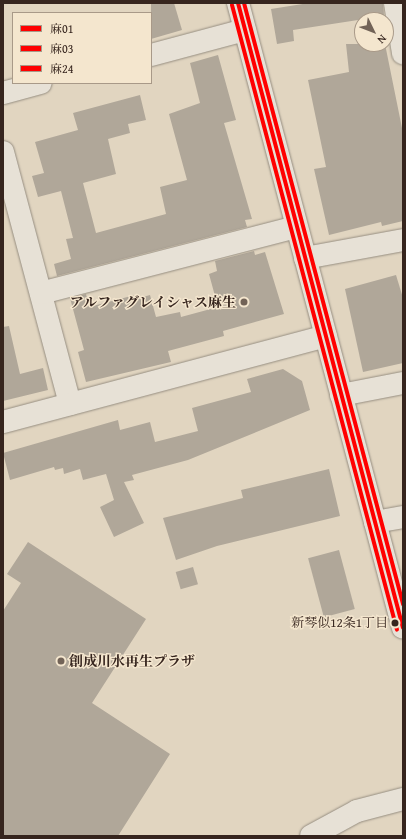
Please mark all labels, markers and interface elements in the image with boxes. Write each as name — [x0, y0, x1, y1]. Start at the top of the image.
legend — [12, 12, 152, 84]
north arrow — [354, 12, 394, 52]
text: 麻01 — [50, 20, 74, 37]
text: N — [374, 31, 390, 48]
text: 麻03 — [50, 40, 74, 57]
text: 麻24 — [50, 60, 74, 77]
place label: アルファグレイシャス麻生 — [68, 294, 236, 310]
marker: アルファグレイシャス麻生 — [239, 297, 249, 307]
place label: 新琴似12条1丁目 — [291, 615, 388, 631]
marker: 新琴似12条1丁目 — [390, 618, 400, 628]
place label: 創成川水再生プラザ — [69, 653, 195, 669]
marker: 創成川水再生プラザ — [56, 656, 66, 666]

